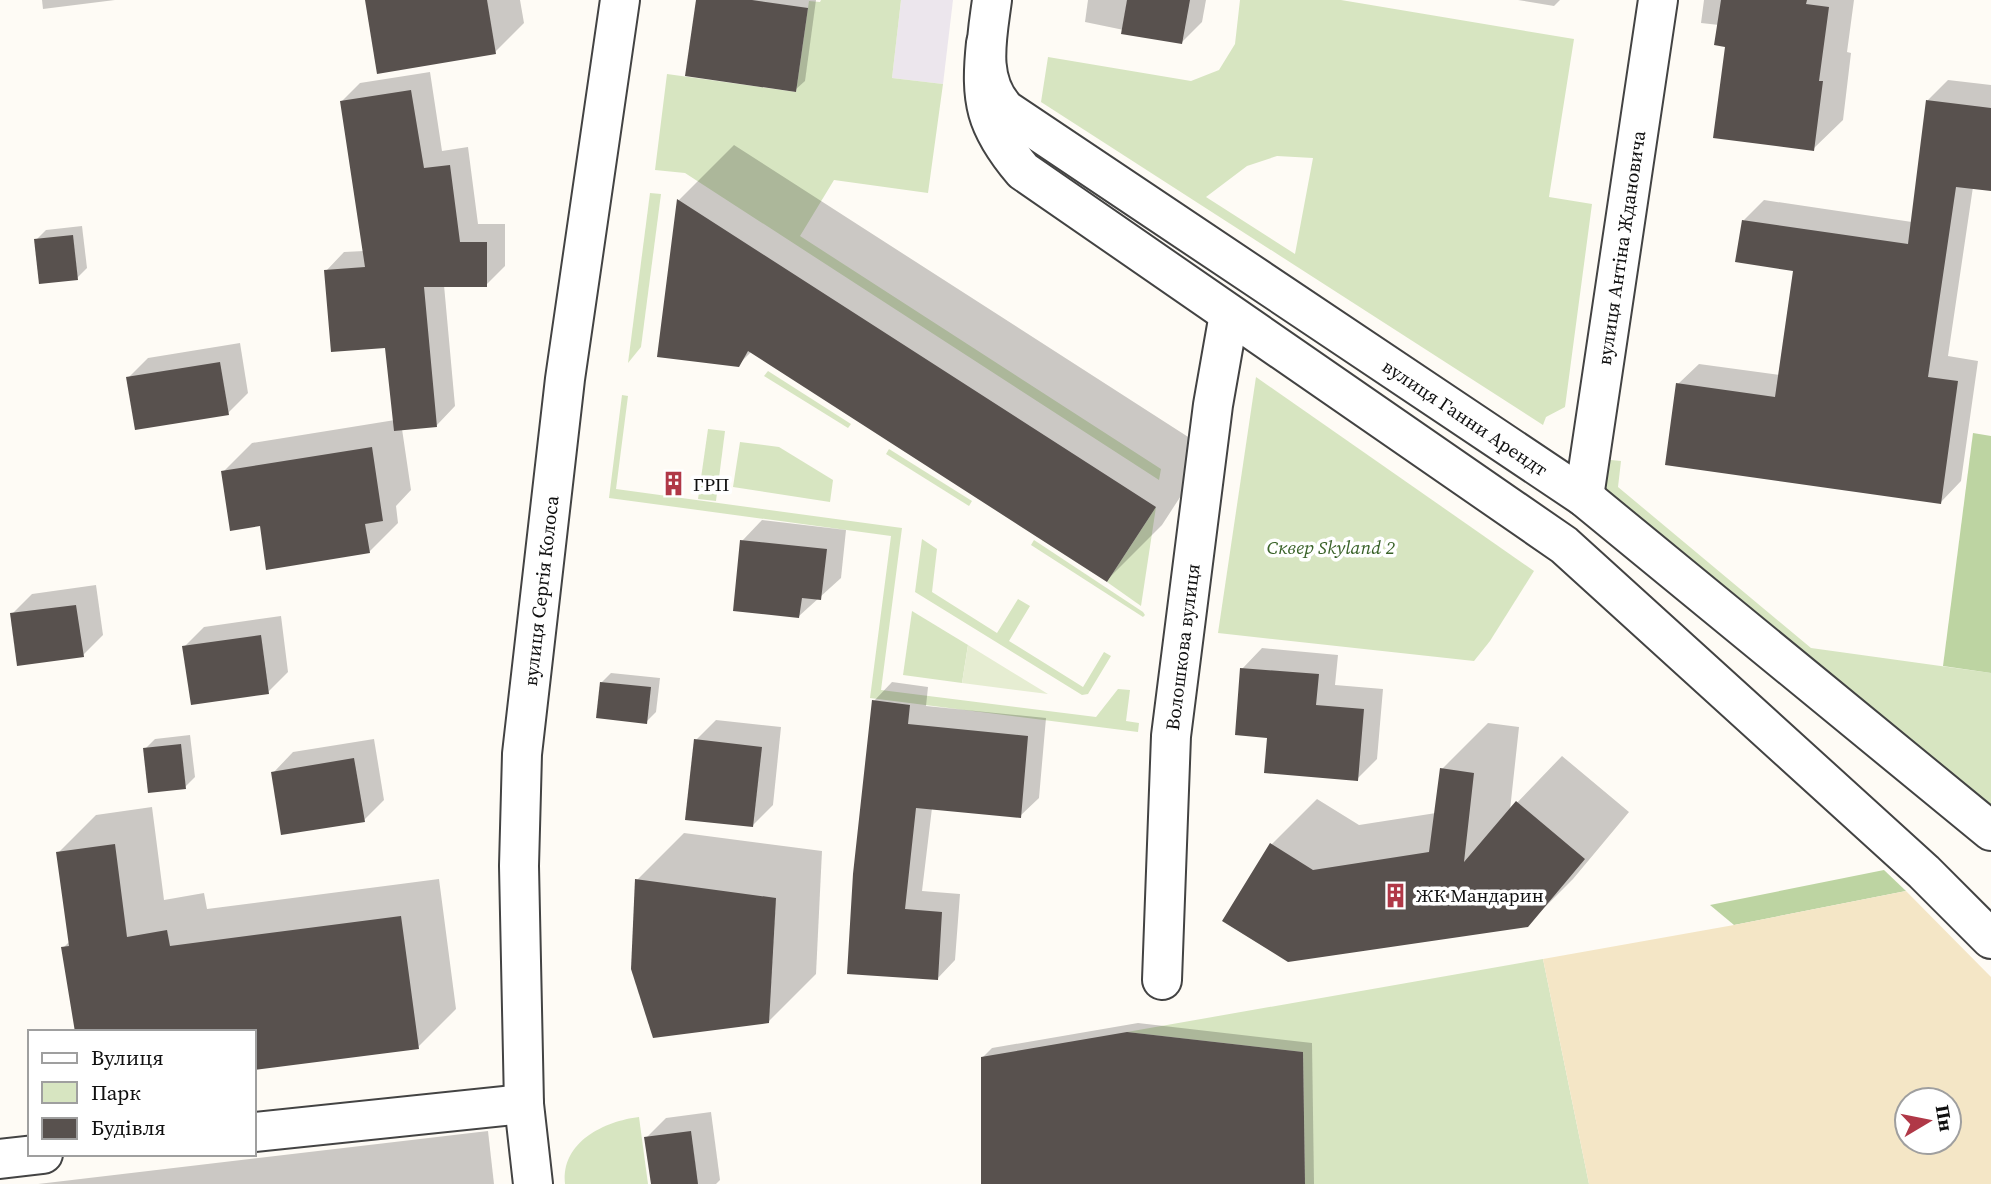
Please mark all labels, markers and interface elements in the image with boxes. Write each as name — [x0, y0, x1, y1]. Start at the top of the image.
street label: вулиця Антіна Ждановича — [1591, 128, 1651, 367]
street label: вулиця Ганни Арендт — [1378, 353, 1553, 482]
building icon: ГРП — [659, 470, 687, 498]
place label: ГРП — [693, 471, 729, 497]
street label: вулиця Сергія Колоса — [517, 494, 565, 687]
park label: Сквер Skyland 2 — [1267, 534, 1396, 560]
street label: Волошкова вулиця — [1159, 562, 1206, 732]
building icon: ЖК Мандарин — [1382, 881, 1410, 909]
place label: ЖК Мандарин — [1416, 882, 1544, 908]
legend — [28, 1030, 256, 1156]
text: Вулиця — [91, 1043, 164, 1072]
text: Парк — [91, 1078, 141, 1107]
north arrow — [1893, 1086, 1963, 1156]
text: Пн — [1930, 1103, 1960, 1133]
text: Будівля — [91, 1113, 166, 1142]

